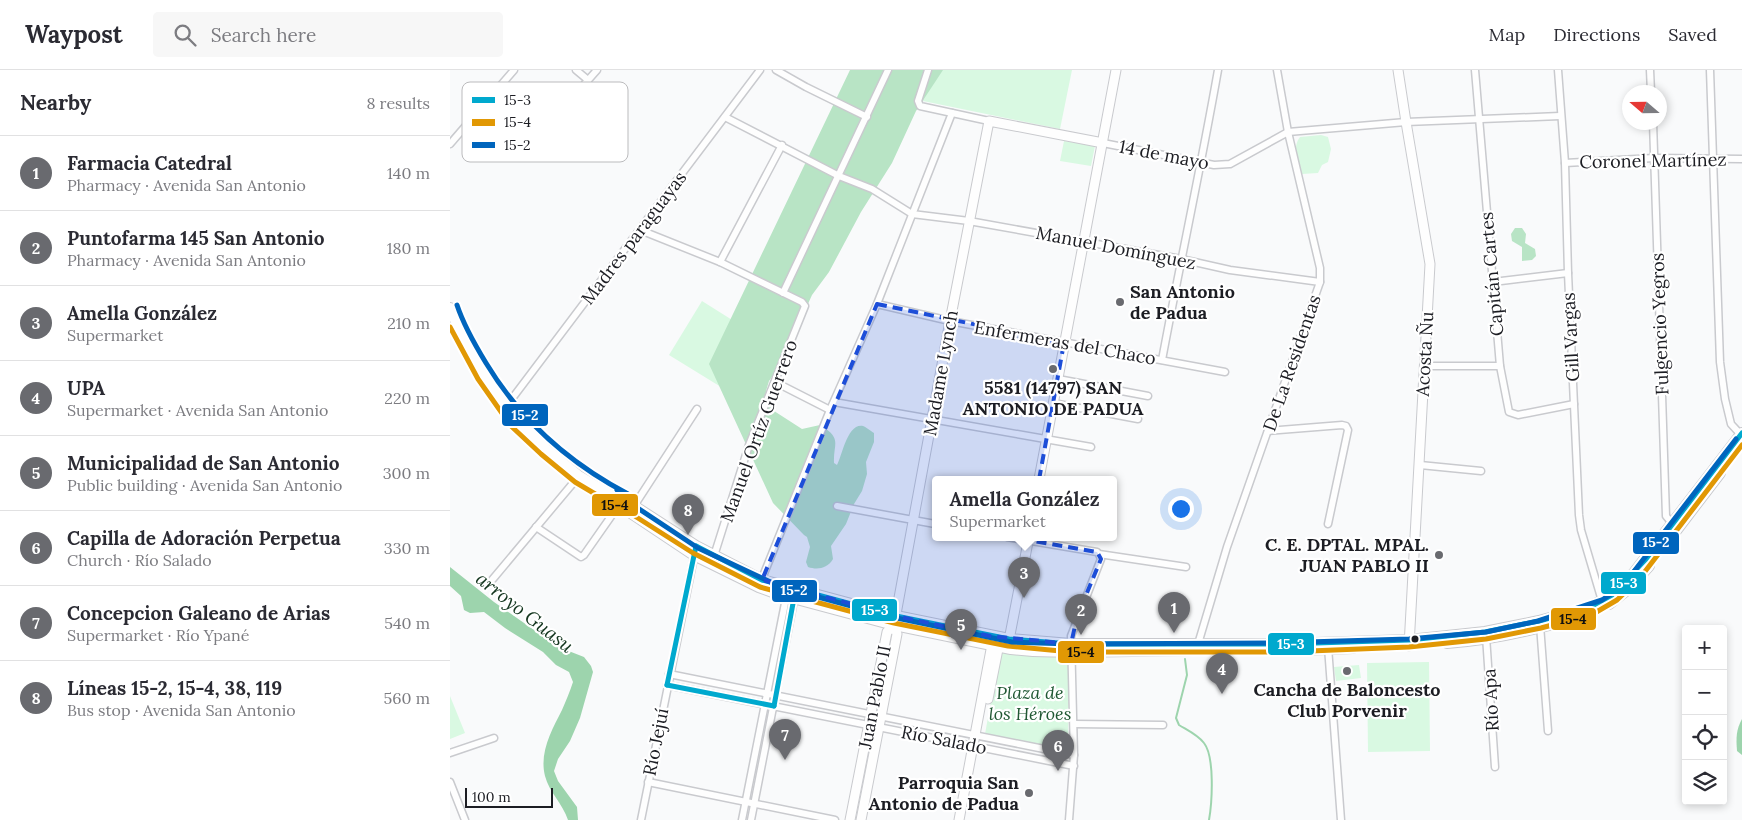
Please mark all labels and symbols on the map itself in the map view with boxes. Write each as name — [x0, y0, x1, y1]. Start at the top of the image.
legend — [462, 82, 628, 162]
north arrow — [1622, 85, 1667, 130]
text: 15-3 — [504, 91, 531, 109]
text: 15-4 — [504, 113, 532, 131]
street label: 14 de mayo — [1117, 135, 1211, 175]
text: 15-2 — [504, 136, 531, 154]
street label: Coronel Martínez — [1579, 148, 1727, 173]
street label: Madres paraguayas — [576, 166, 691, 309]
street label: Capitán Cartes — [1475, 211, 1508, 337]
street label: Manuel Domínguez — [1034, 221, 1198, 274]
street label: Fulgencio Yegros — [1646, 252, 1673, 396]
place label: San Antonio de Padua — [1130, 280, 1235, 324]
street label: De La Residentas — [1257, 292, 1326, 434]
street label: Gill Vargas — [1557, 292, 1584, 382]
marker: San Antonio de Padua — [1114, 296, 1126, 308]
street label: Madame Lynch — [918, 308, 963, 438]
street label: Acosta Ñu — [1411, 311, 1438, 398]
street label: Enfermeras del Chaco — [972, 315, 1158, 370]
street label: Manuel Ortíz Guerrero — [715, 336, 802, 525]
marker: 5581 (14797) SAN ANTONIO DE PADUA — [1047, 363, 1059, 375]
place label: 5581 (14797) SAN ANTONIO DE PADUA — [963, 376, 1143, 420]
line badge: 15-2 — [501, 403, 549, 427]
text: 15-2 — [512, 406, 538, 424]
line badge: 15-4 — [591, 493, 639, 517]
pin: 8 — [672, 494, 704, 535]
text: 15-4 — [601, 496, 629, 514]
your location — [1168, 496, 1194, 522]
line badge: 15-2 — [1632, 531, 1680, 555]
place label: C. E. DPTAL. MPAL. JUAN PABLO II — [1265, 533, 1429, 577]
text: 15-2 — [1643, 533, 1669, 551]
marker: C. E. DPTAL. MPAL. JUAN PABLO II — [1433, 549, 1445, 561]
pin: 3 — [1008, 557, 1040, 598]
water label: arroyo Guasu — [471, 566, 579, 658]
line badge: 15-3 — [1600, 571, 1647, 595]
text: 15-3 — [1610, 574, 1638, 592]
line badge: 15-2 — [771, 579, 818, 603]
text: 15-2 — [781, 581, 807, 599]
pin: 1 — [1158, 592, 1190, 633]
pin: 2 — [1065, 594, 1097, 635]
line badge: 15-3 — [851, 598, 898, 622]
text: 15-3 — [861, 601, 889, 619]
line badge: 15-4 — [1550, 607, 1597, 631]
pin: 5 — [945, 609, 977, 650]
text: 15-4 — [1559, 610, 1587, 628]
line badge: 15-3 — [1267, 632, 1315, 656]
unlabelled marker — [1410, 634, 1420, 644]
text: 15-3 — [1277, 635, 1305, 653]
line badge: 15-4 — [1057, 640, 1105, 664]
street label: Juan Pablo II — [853, 643, 896, 752]
text: 15-4 — [1067, 643, 1095, 661]
pin: 4 — [1206, 653, 1238, 694]
marker: Cancha de Baloncesto Club Porvenir — [1341, 665, 1353, 677]
street label: Río Apa — [1477, 668, 1504, 732]
place label: Cancha de Baloncesto Club Porvenir — [1253, 678, 1441, 722]
park label: Plaza de los Héroes — [989, 681, 1071, 725]
street label: Río Jejuí — [638, 706, 673, 778]
pin: 7 — [769, 719, 801, 760]
street label: Río Salado — [899, 720, 989, 759]
pin: 6 — [1042, 730, 1074, 771]
place label: Parroquia San Antonio de Padua — [869, 771, 1020, 815]
scale bar — [465, 785, 552, 808]
marker: Parroquia San Antonio de Padua — [1023, 787, 1035, 799]

